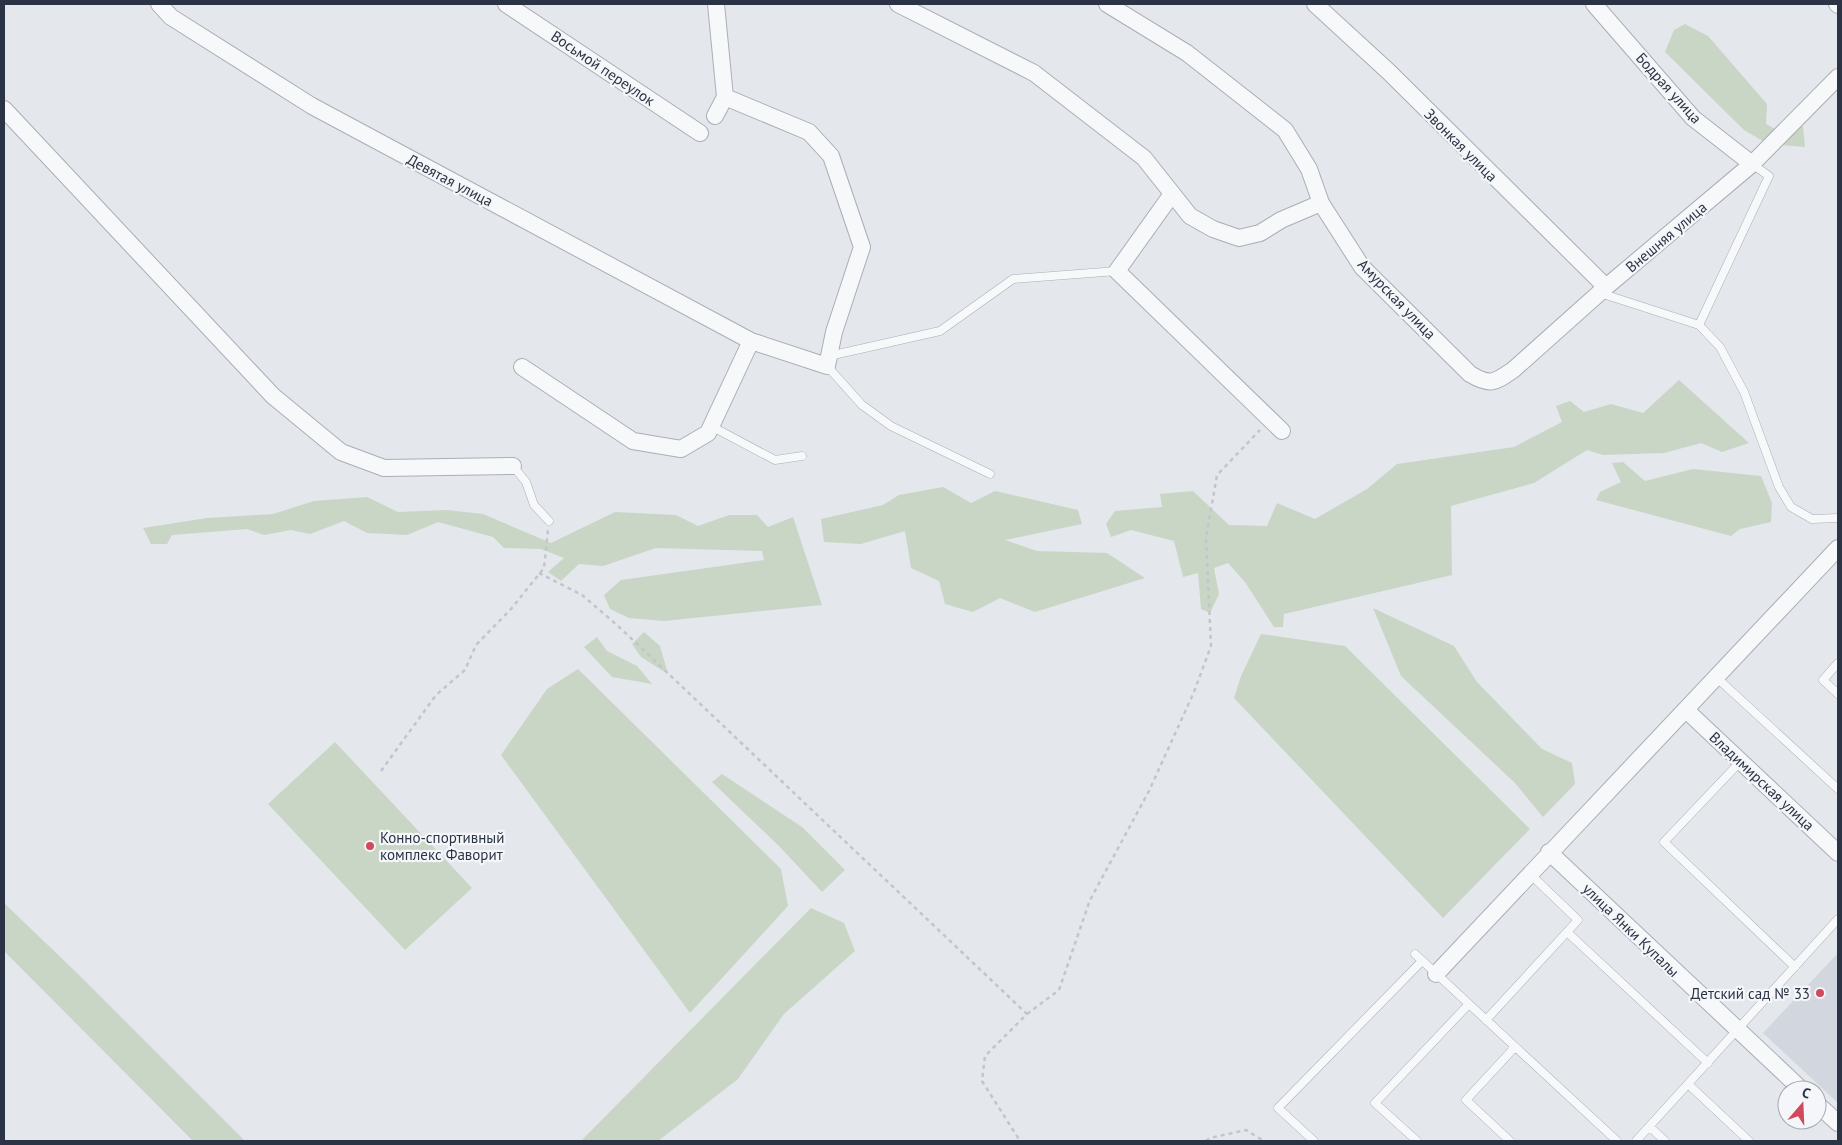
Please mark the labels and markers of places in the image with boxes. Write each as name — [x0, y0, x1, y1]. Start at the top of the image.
place label: Конно-спортивный комплекс Фаворит — [380, 828, 504, 864]
marker: Конно-спортивный комплекс Фаворит — [364, 840, 376, 852]
place label: Детский сад № 33 — [1691, 984, 1810, 1003]
marker: Детский сад № 33 — [1814, 987, 1826, 999]

